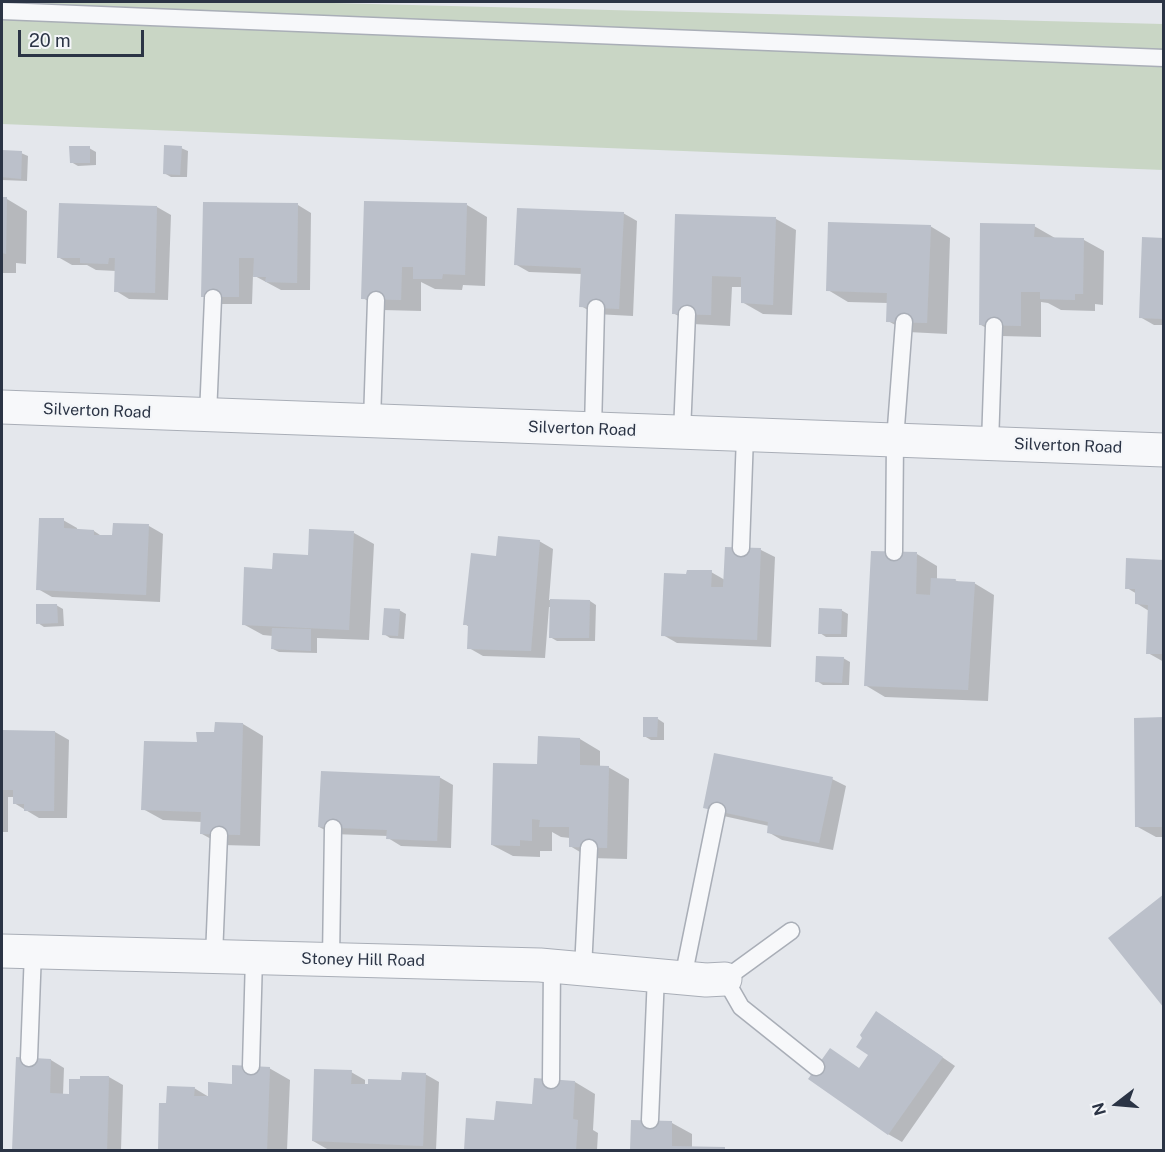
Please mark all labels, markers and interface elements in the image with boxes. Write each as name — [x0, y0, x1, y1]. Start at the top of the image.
scale bar — [21, 18, 147, 56]
text: 20 m — [29, 30, 71, 51]
street label: Silverton Road — [43, 400, 151, 422]
street label: Silverton Road — [528, 418, 636, 440]
street label: Silverton Road — [1014, 435, 1122, 457]
street label: Stoney Hill Road — [301, 949, 425, 971]
north arrow — [1087, 1074, 1147, 1134]
text: N — [1088, 1100, 1110, 1118]

